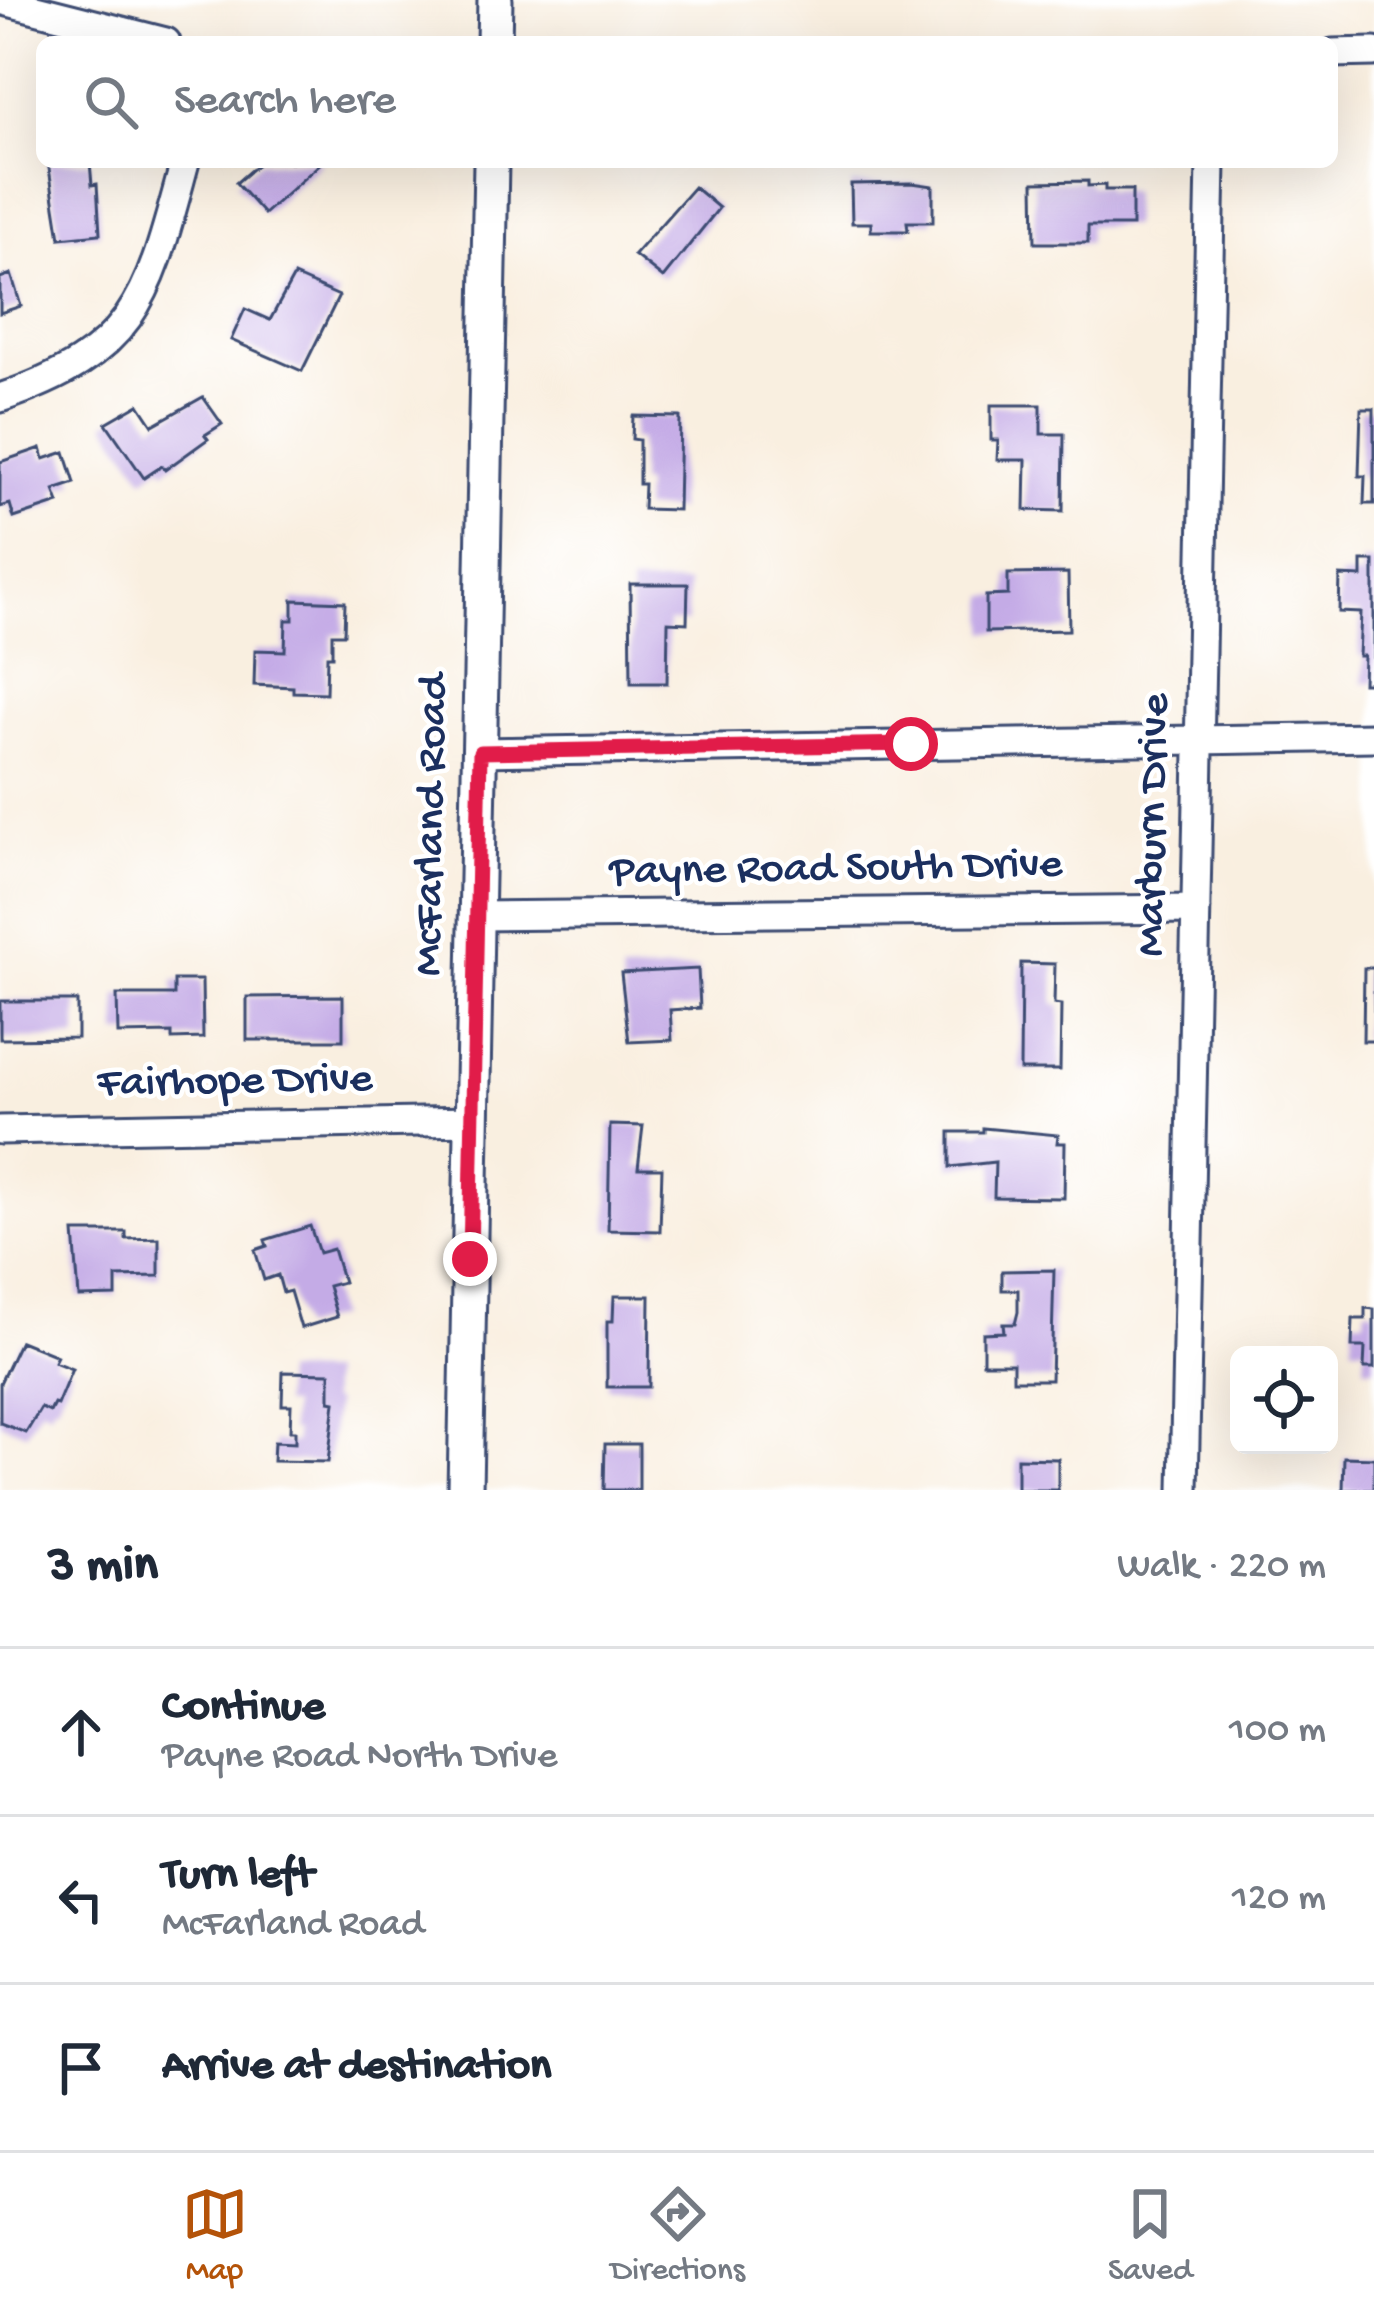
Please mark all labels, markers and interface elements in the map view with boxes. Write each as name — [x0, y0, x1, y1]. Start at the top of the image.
search box — [36, 36, 1338, 168]
icon: search — [78, 69, 144, 135]
text: Search here — [174, 76, 396, 129]
street label: McFarland Road — [404, 670, 462, 976]
street label: Marburn Drive — [1126, 692, 1184, 957]
route start — [884, 717, 938, 771]
street label: Payne Road South Drive — [607, 840, 1064, 900]
street label: Fairhope Drive — [96, 1054, 374, 1112]
route end — [443, 1232, 497, 1286]
map controls — [1230, 1346, 1338, 1454]
button: locate — [1230, 1346, 1338, 1454]
text: 3 min — [48, 1538, 158, 1598]
text: Walk · 220 m — [1117, 1545, 1326, 1591]
text: Continue — [162, 1682, 325, 1735]
icon: ahead — [48, 1699, 114, 1765]
text: 100 m — [1229, 1709, 1326, 1755]
text: Payne Road North Drive — [162, 1735, 557, 1781]
text: Turn left — [162, 1850, 314, 1903]
icon: left — [48, 1867, 114, 1933]
text: 120 m — [1232, 1877, 1326, 1923]
text: McFarland Road — [162, 1903, 424, 1949]
icon: arrive — [48, 2035, 114, 2101]
text: Arrive at destination — [162, 2041, 551, 2094]
tab: Map — [182, 2181, 248, 2291]
tab: Directions — [611, 2181, 745, 2291]
tab: Saved — [1108, 2181, 1192, 2291]

